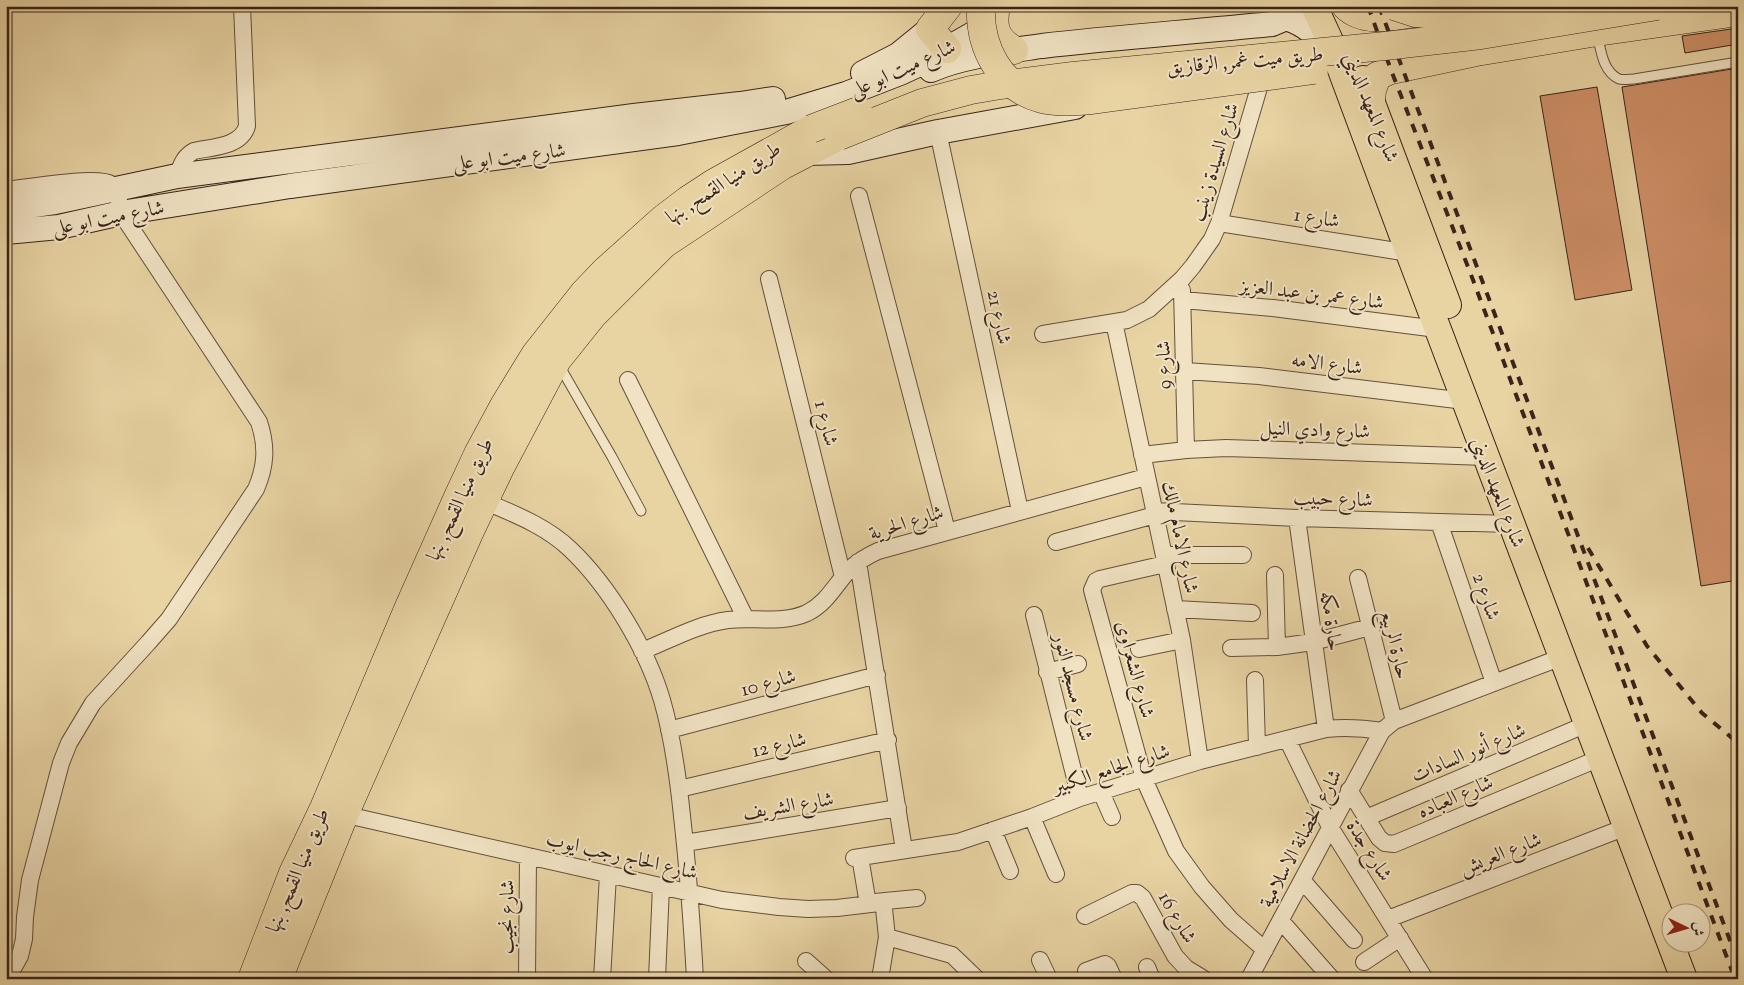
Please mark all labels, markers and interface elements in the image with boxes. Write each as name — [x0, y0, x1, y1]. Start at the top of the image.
street label: شارع ميت ابو على — [845, 34, 961, 108]
street label: طريق ميت غمر, الزقازيق — [1166, 41, 1325, 84]
street label: شارع المعهد الديني — [1333, 49, 1405, 168]
street label: شارع السيدة زينب — [1185, 100, 1249, 226]
street label: طريق منيا القمح, بنها — [661, 136, 788, 233]
street label: شارع ميت ابو على — [451, 137, 568, 181]
street label: شارع ميت ابو على — [50, 194, 167, 246]
street label: شارع 1 — [1292, 202, 1341, 238]
street label: شارع عمر بن عبد العزيز — [1236, 272, 1385, 320]
street label: شارع 21 — [977, 288, 1017, 348]
street label: شارع 9 — [1151, 340, 1181, 390]
street label: شارع الامه — [1289, 347, 1364, 385]
street label: شارع 1 — [804, 398, 844, 450]
street label: شارع وادي النيل — [1259, 415, 1371, 449]
street label: شارع المعهد الديني — [1461, 433, 1531, 553]
street label: طريق منيا القمح, بنها — [420, 434, 503, 567]
street label: شارع الامام مالك — [1152, 479, 1205, 597]
street label: شارع حبيب — [1293, 485, 1373, 517]
street label: شارع الحرية — [866, 499, 948, 550]
street label: شارع 2 — [1462, 569, 1506, 625]
street label: حارة مكه — [1311, 590, 1348, 653]
street label: حارة الربيع — [1370, 607, 1416, 683]
street label: شارع الشعراوى — [1106, 618, 1161, 722]
street label: شارع مسجد النور — [1043, 629, 1099, 745]
street label: شارع 10 — [738, 663, 800, 707]
street label: شارع أنور السادات — [1406, 715, 1531, 792]
street label: شارع 12 — [749, 726, 810, 768]
street label: شارع الجامع الكبير — [1048, 738, 1174, 805]
street label: شارع الحضانة الاسلامية — [1253, 765, 1352, 914]
street label: شارع العباده — [1413, 769, 1499, 828]
street label: شارع الشريف — [741, 786, 836, 830]
street label: طريق منيا القمح, بنها — [260, 804, 339, 938]
street label: شارع جدة — [1337, 815, 1398, 888]
street label: شارع الحاج رجب ايوب — [543, 826, 700, 890]
street label: شارع العريش — [1455, 826, 1547, 885]
street label: شارع نجيب — [493, 880, 525, 954]
street label: شارع 16 — [1148, 887, 1202, 950]
north arrow — [1662, 902, 1712, 952]
text: ش — [1686, 921, 1708, 937]

